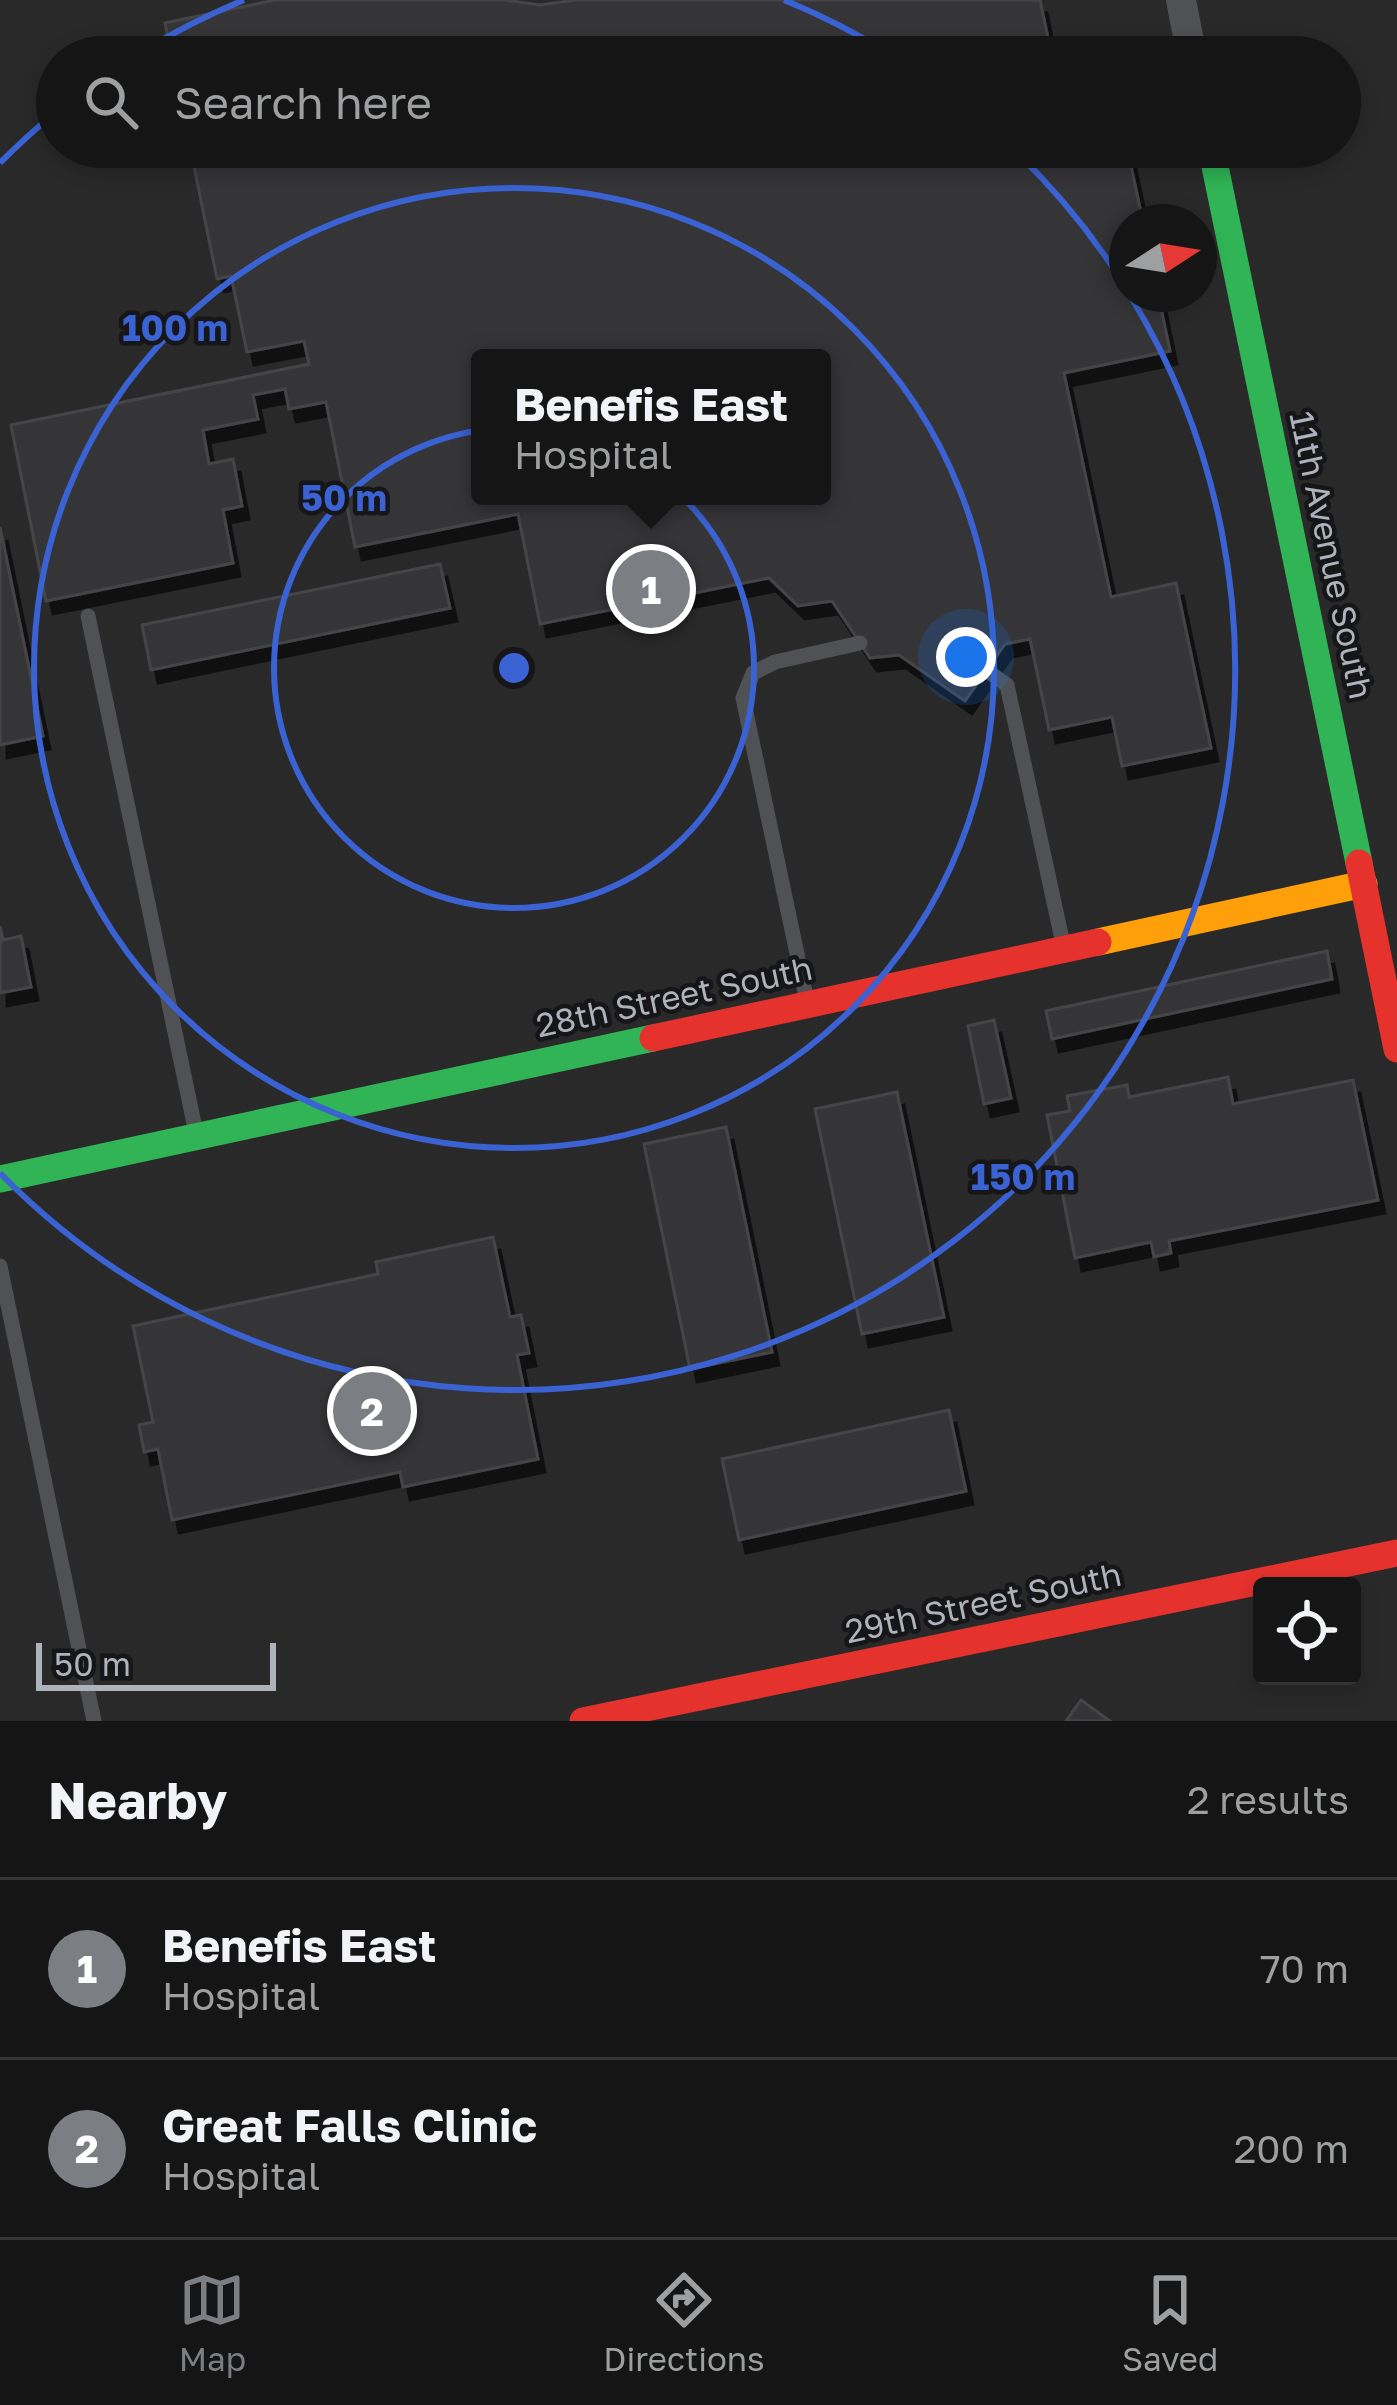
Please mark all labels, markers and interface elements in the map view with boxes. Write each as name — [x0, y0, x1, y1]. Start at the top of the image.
search box — [36, 36, 1361, 168]
icon: search — [78, 69, 144, 135]
text: Search here — [174, 75, 432, 129]
north arrow — [1109, 204, 1217, 312]
text: 100 m — [122, 306, 228, 349]
popup — [471, 349, 831, 505]
text: Benefis East — [514, 377, 788, 431]
street label: 11th Avenue South — [1282, 408, 1382, 702]
text: Hospital — [514, 431, 672, 478]
text: 50 m — [301, 476, 387, 519]
pin: 1 — [612, 544, 690, 634]
your location — [936, 627, 996, 687]
centre of rings — [493, 647, 535, 689]
street label: 28th Street South — [532, 948, 816, 1044]
text: 150 m — [971, 1155, 1075, 1198]
pin: 2 — [333, 1366, 411, 1456]
street label: 29th Street South — [841, 1554, 1125, 1650]
map controls — [1253, 1577, 1361, 1685]
button: locate — [1253, 1577, 1361, 1685]
scale bar — [36, 1637, 276, 1690]
text: 50 m — [54, 1644, 131, 1683]
text: Nearby — [48, 1769, 227, 1830]
text: 2 results — [1187, 1776, 1349, 1823]
text: Benefis East — [162, 1918, 436, 1972]
text: 1 — [77, 1945, 97, 1992]
text: 70 m — [1260, 1945, 1349, 1992]
text: Hospital — [162, 1972, 320, 2019]
text: Great Falls Clinic — [162, 2098, 537, 2152]
text: 2 — [75, 2125, 99, 2172]
text: 200 m — [1234, 2125, 1349, 2172]
text: Hospital — [162, 2152, 320, 2199]
tab: Map — [179, 2267, 246, 2378]
tab: Directions — [603, 2267, 765, 2378]
tab: Saved — [1122, 2267, 1218, 2378]

